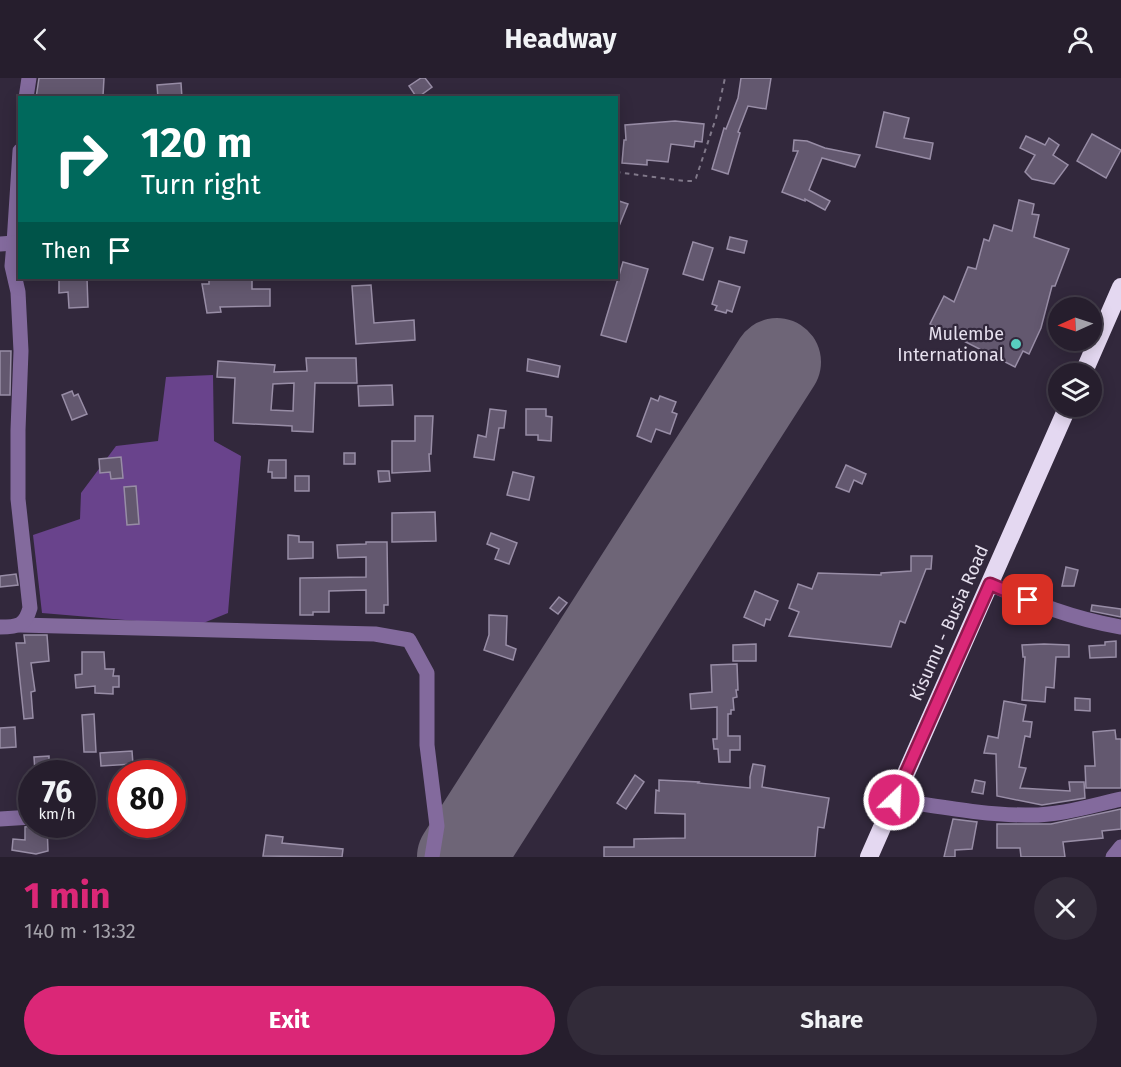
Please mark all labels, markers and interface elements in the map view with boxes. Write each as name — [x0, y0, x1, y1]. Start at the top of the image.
icon: back — [24, 23, 57, 56]
text: Headway — [505, 23, 616, 55]
icon: person — [1064, 23, 1097, 56]
text: 120 m — [141, 118, 252, 168]
icon: right — [42, 120, 120, 198]
text: Turn right — [141, 169, 261, 201]
icon: arrive — [103, 234, 136, 267]
text: Then — [42, 237, 91, 264]
north arrow — [1048, 297, 1102, 351]
map controls — [1048, 297, 1102, 417]
place label: Mulembe International — [897, 323, 1004, 366]
marker: Mulembe International — [1009, 337, 1023, 351]
button: layers — [1048, 363, 1102, 417]
street label: Kisumu - Busia Road — [905, 542, 993, 704]
pin — [1002, 574, 1053, 625]
icon: arrive — [1011, 583, 1044, 616]
speed limit sign: 80 — [108, 760, 186, 838]
position arrow — [862, 768, 926, 832]
text: 76 — [42, 774, 72, 810]
text: km/h — [38, 805, 76, 823]
text: 1 min — [24, 874, 111, 918]
button: close — [1034, 877, 1097, 940]
text: 140 m · 13:32 — [24, 919, 136, 943]
button: Exit — [24, 986, 555, 1055]
button: Share — [567, 986, 1097, 1055]

